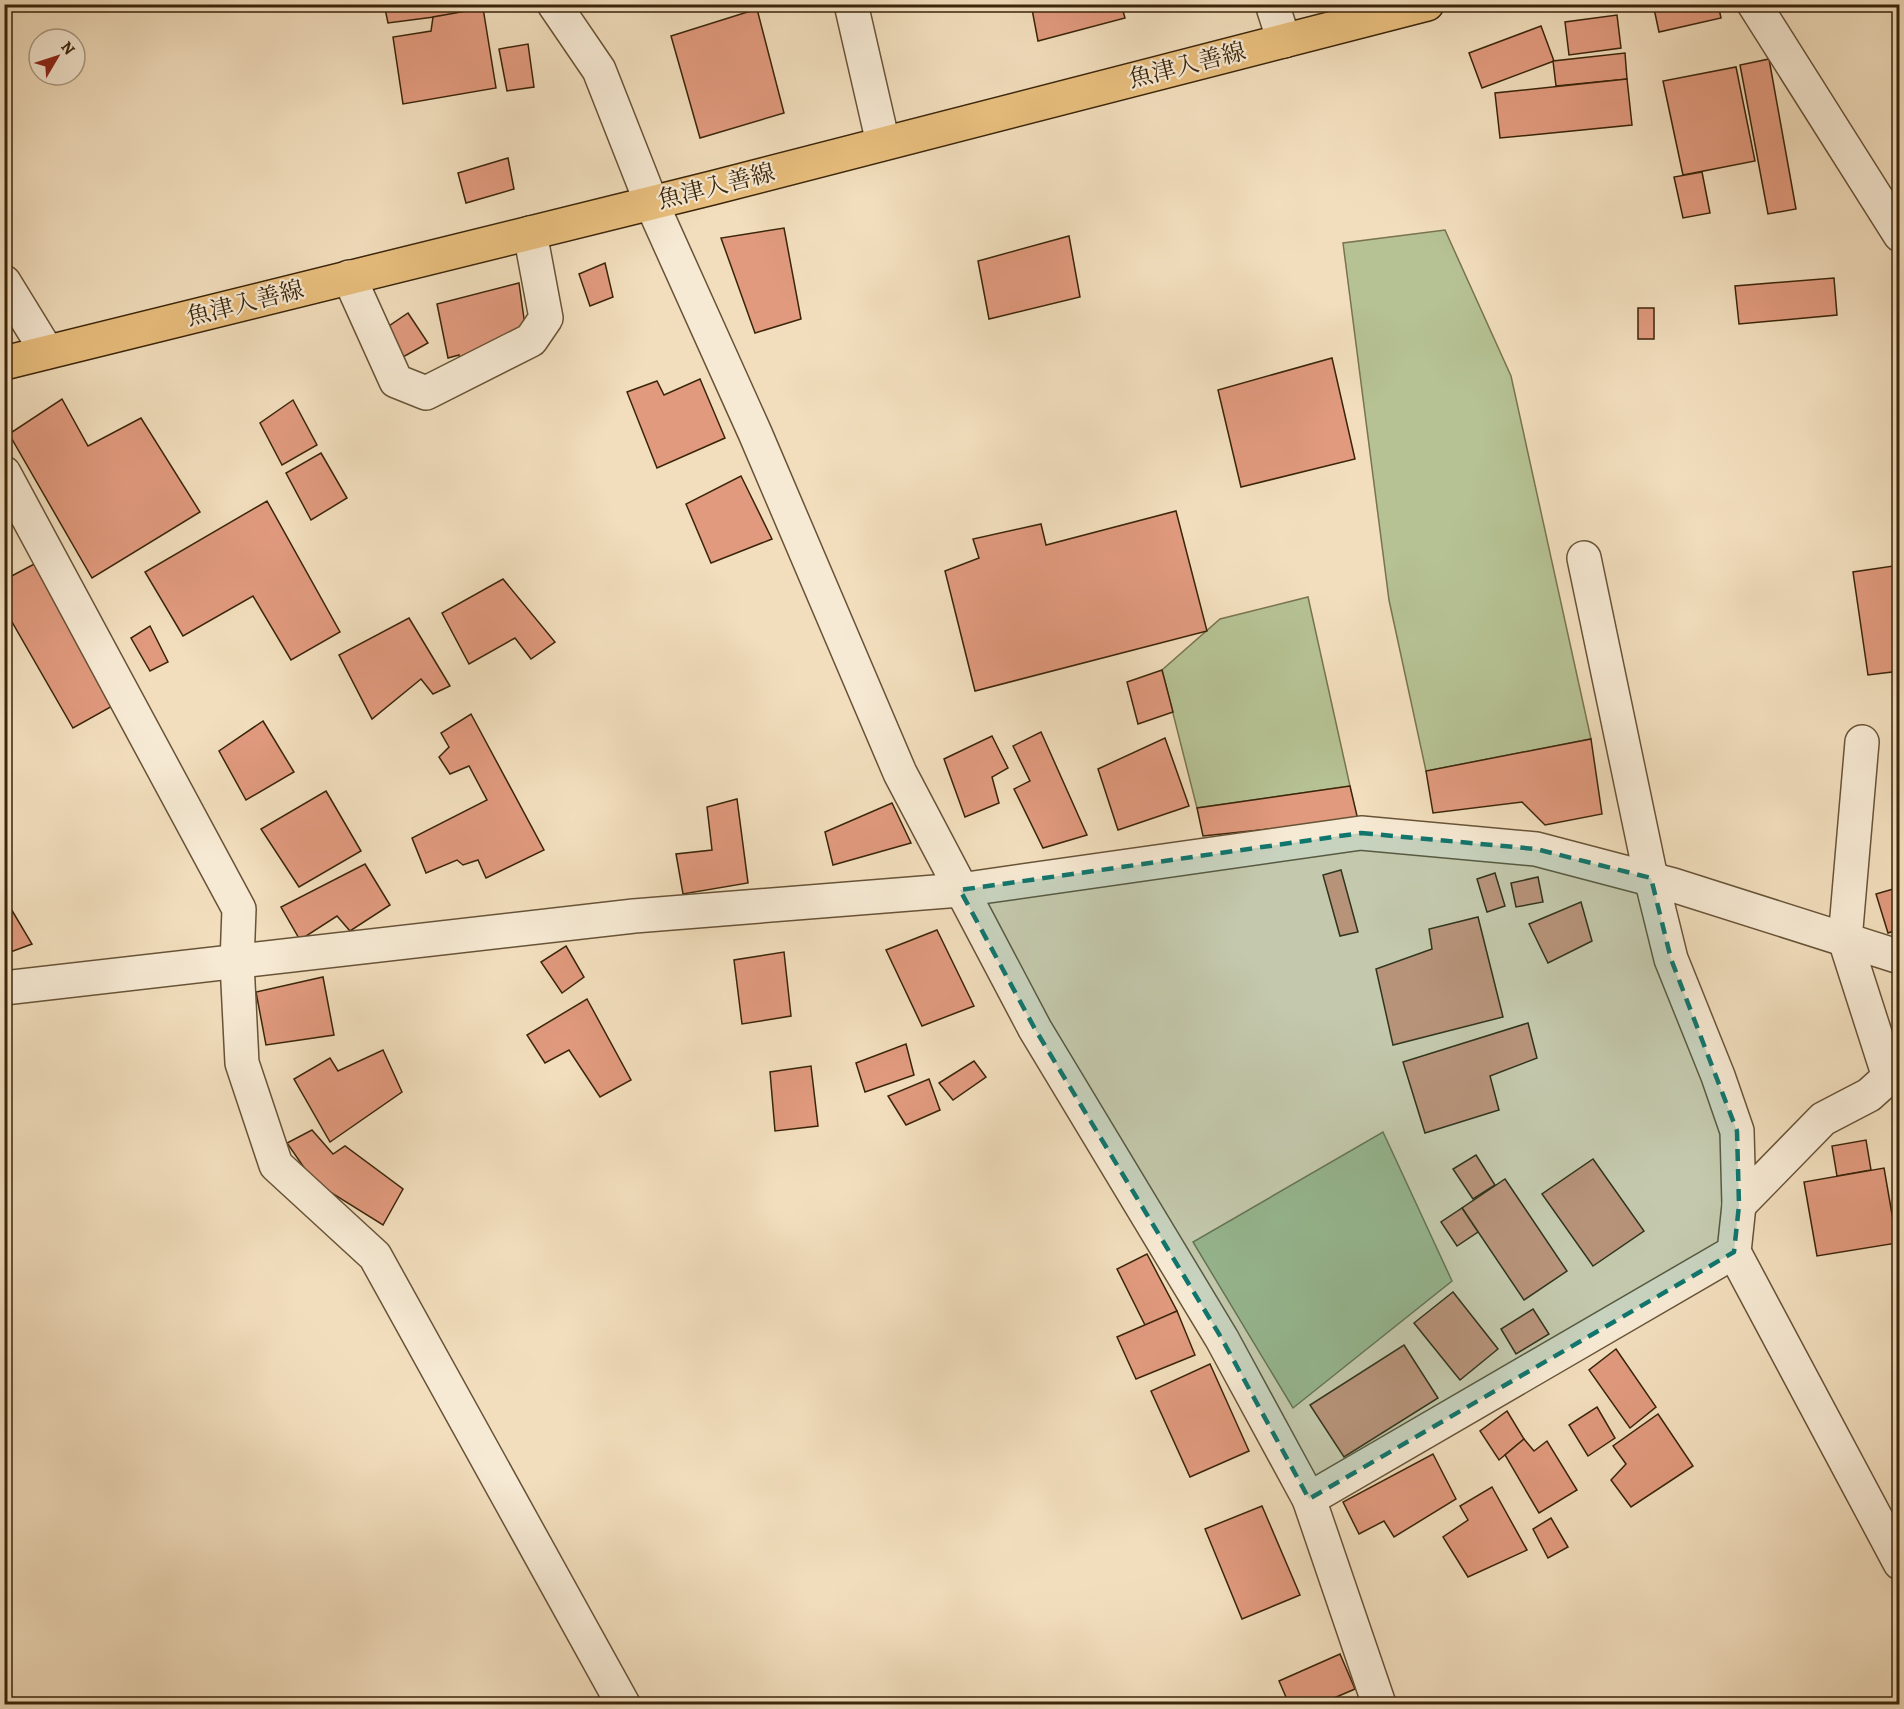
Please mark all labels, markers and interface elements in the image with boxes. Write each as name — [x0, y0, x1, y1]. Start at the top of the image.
north arrow — [27, 27, 87, 87]
street label: 魚津入善線 — [1125, 35, 1249, 95]
text: N — [56, 37, 80, 60]
street label: 魚津入善線 — [654, 156, 778, 216]
street label: 魚津入善線 — [183, 273, 307, 333]

